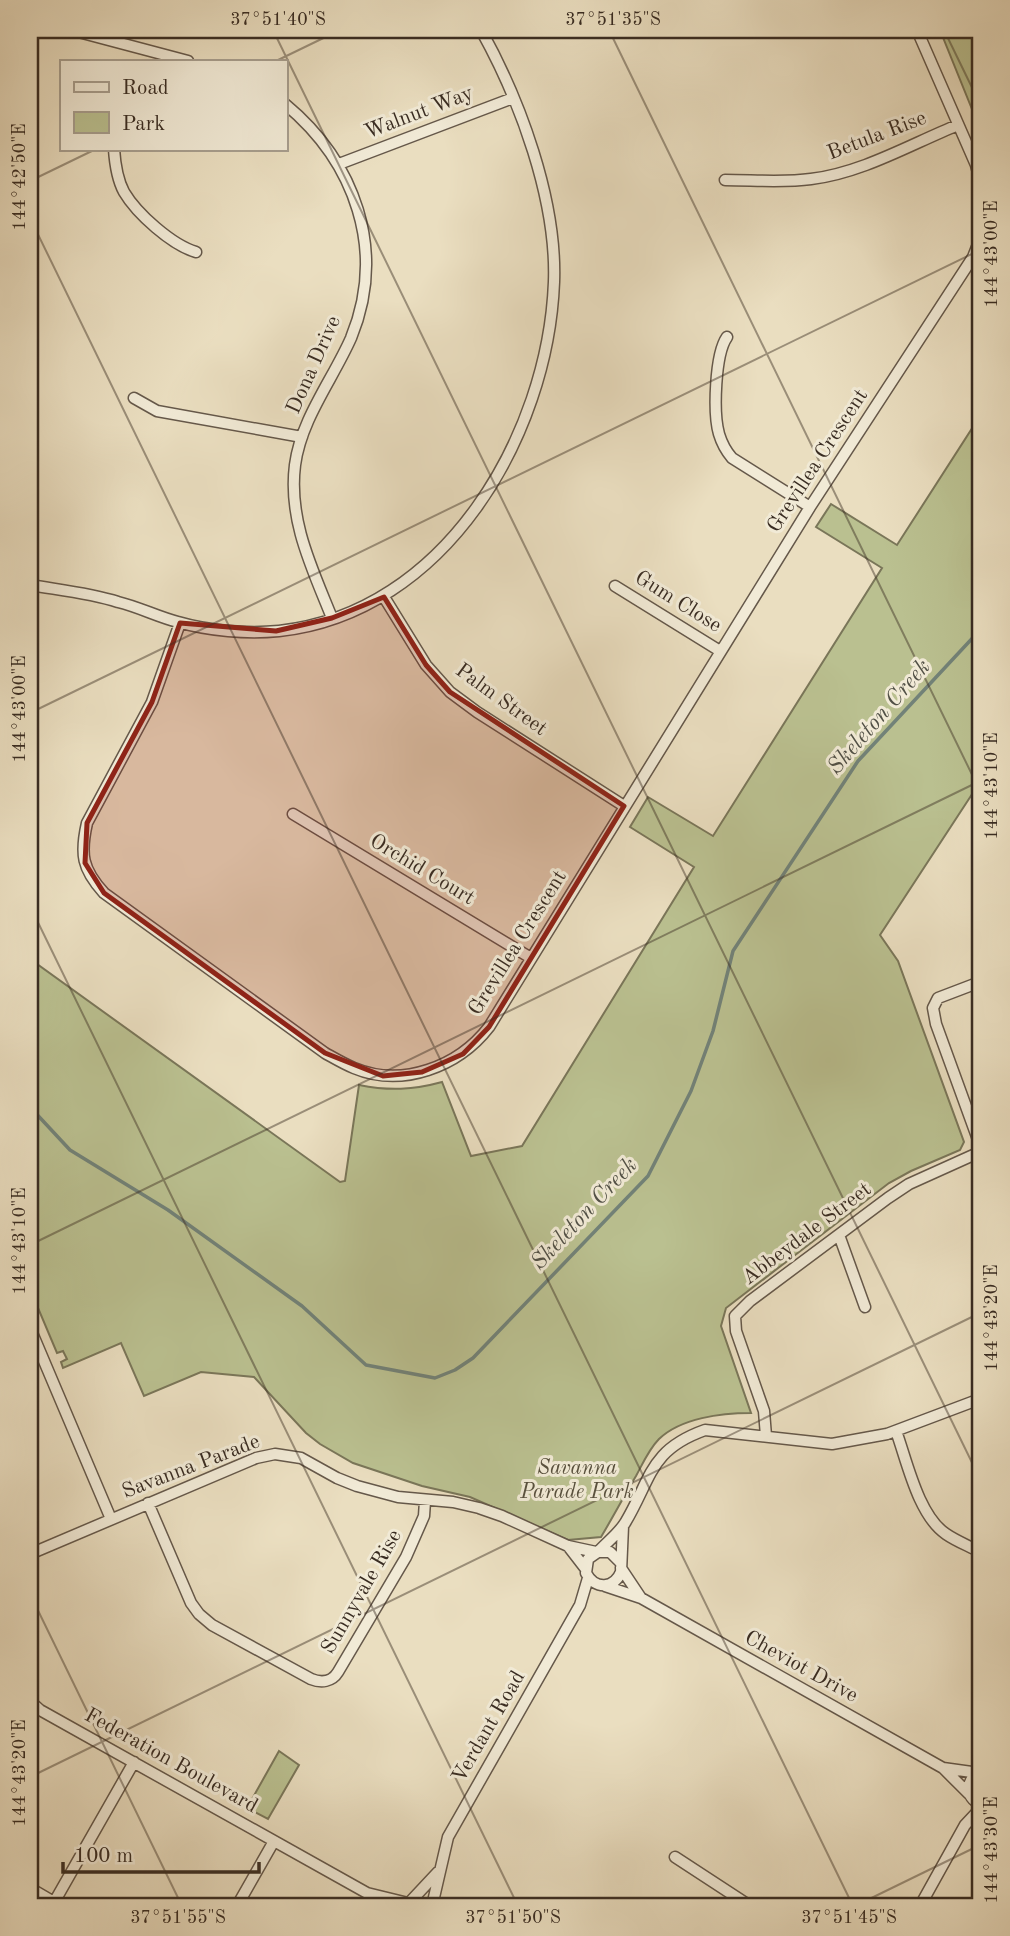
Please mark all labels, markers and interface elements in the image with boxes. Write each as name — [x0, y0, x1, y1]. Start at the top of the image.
text: 37°51'40"S — [230, 11, 326, 29]
text: 37°51'35"S — [565, 11, 661, 29]
legend — [60, 60, 287, 150]
text: Road — [122, 78, 169, 99]
street label: Walnut Way — [362, 83, 476, 143]
street label: Betula Rise — [825, 108, 929, 164]
text: Park — [122, 114, 165, 135]
text: 144°42'50"E — [11, 123, 29, 231]
text: 144°43'00"E — [983, 200, 1001, 308]
street label: Dona Drive — [283, 313, 345, 417]
street label: Grevillea Crescent — [764, 386, 872, 536]
street label: Gum Close — [631, 567, 725, 637]
text: 144°43'00"E — [11, 655, 29, 763]
water label: Skeleton Creek — [823, 655, 935, 779]
street label: Palm Street — [451, 660, 551, 740]
text: 144°43'10"E — [983, 732, 1001, 840]
street label: Orchid Court — [366, 831, 478, 909]
street label: Grevillea Crescent — [465, 867, 571, 1019]
water label: Skeleton Creek — [526, 1153, 642, 1275]
street label: Abbeydale Street — [739, 1179, 875, 1289]
text: 144°43'10"E — [11, 1187, 29, 1295]
text: 144°43'20"E — [983, 1264, 1001, 1372]
street label: Savanna Parade — [119, 1431, 263, 1503]
park label: Savanna Parade Park — [519, 1458, 634, 1503]
street label: Sunnyvale Rise — [318, 1526, 406, 1658]
street label: Cheviot Drive — [741, 1627, 861, 1707]
street label: Verdant Road — [449, 1668, 529, 1786]
street label: Federation Boulevard — [81, 1705, 261, 1817]
text: 144°43'20"E — [11, 1719, 29, 1827]
text: 144°43'30"E — [983, 1796, 1001, 1904]
scale bar — [63, 1831, 259, 1875]
text: 100 m — [74, 1846, 133, 1867]
text: 37°51'55"S — [130, 1909, 226, 1927]
text: 37°51'50"S — [465, 1909, 561, 1927]
text: 37°51'45"S — [801, 1909, 897, 1927]

